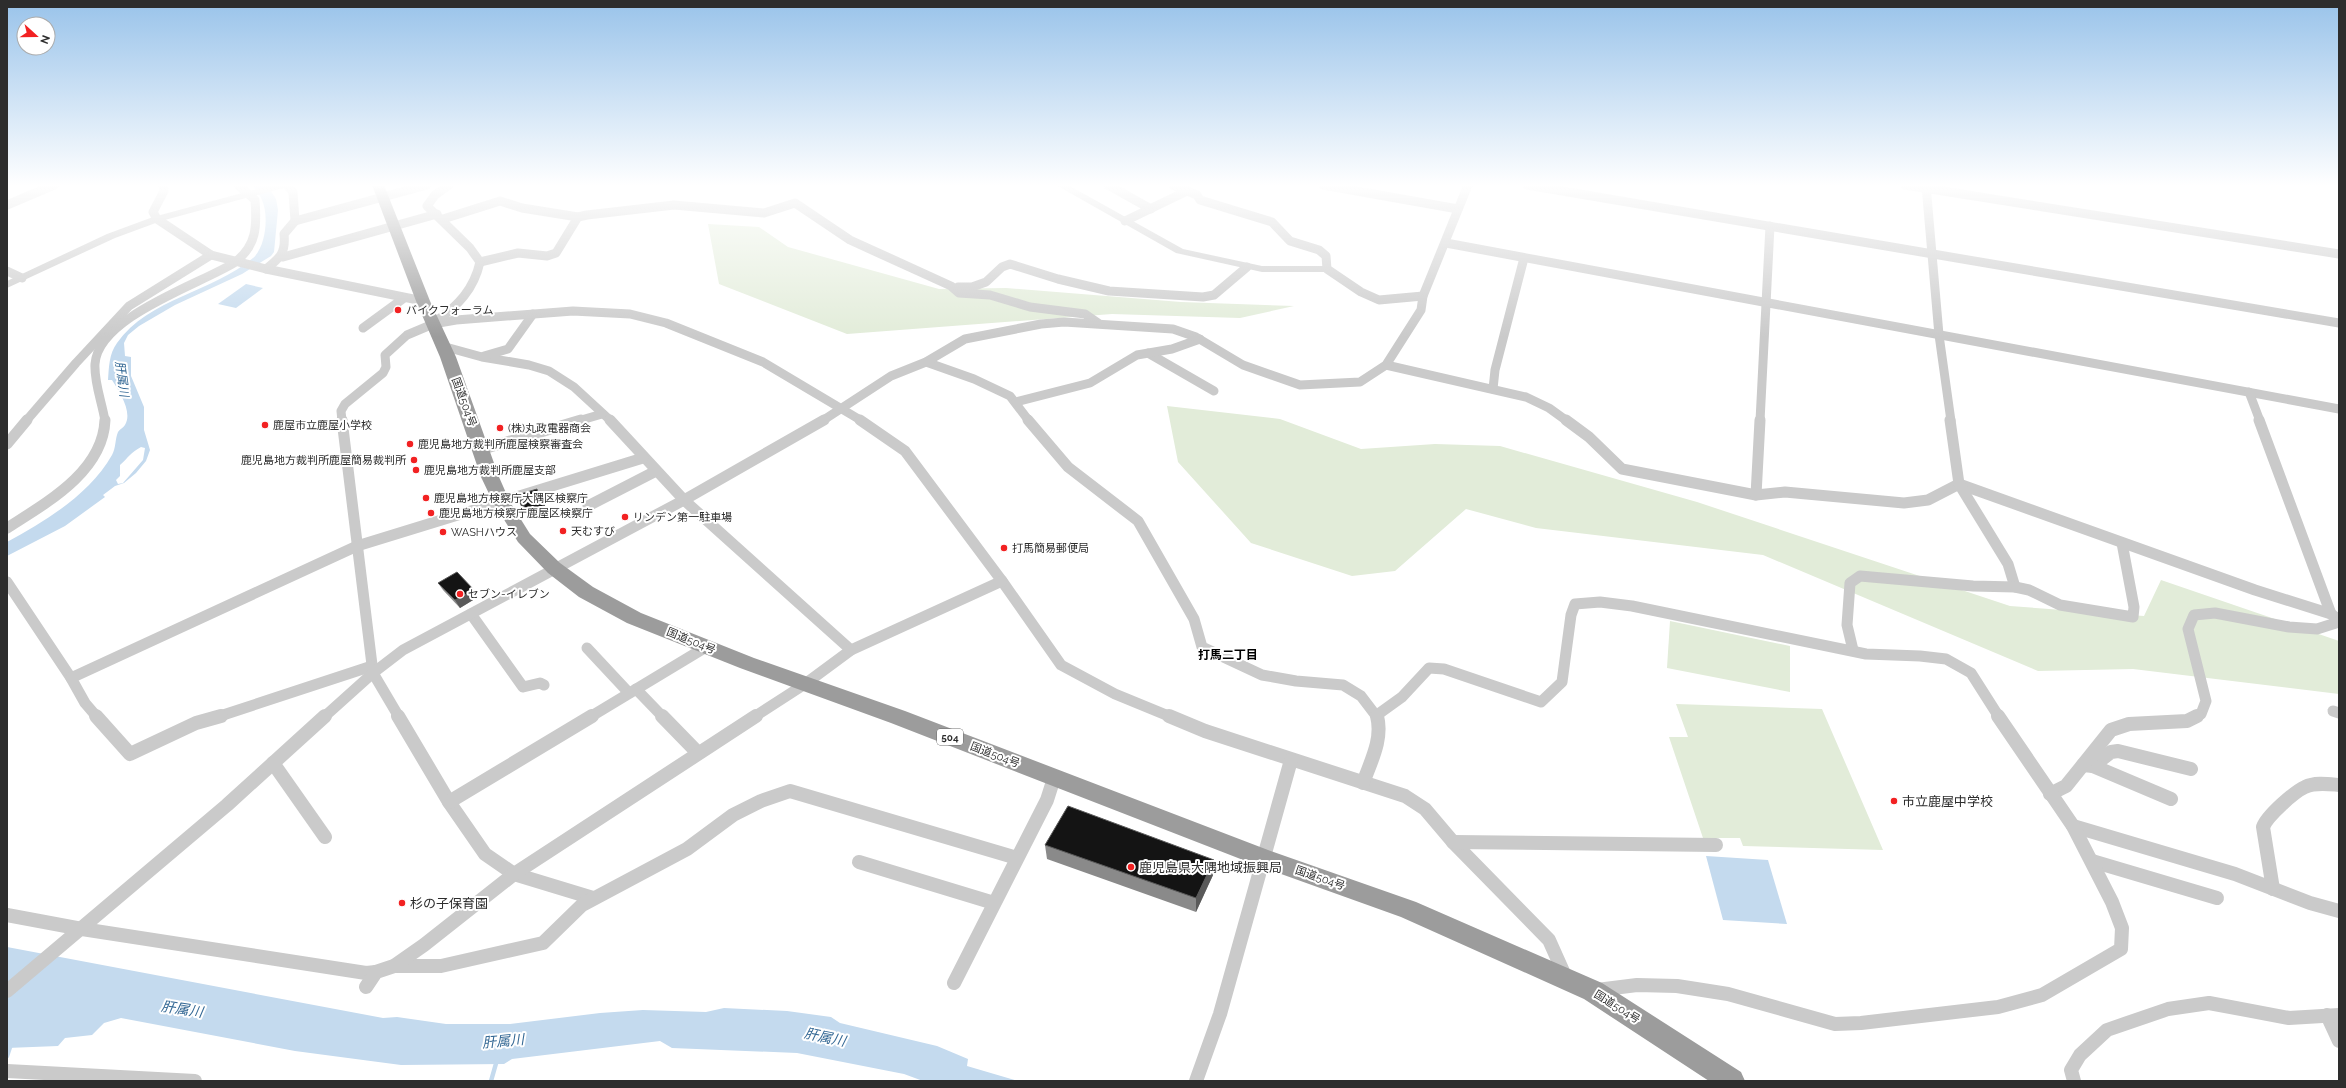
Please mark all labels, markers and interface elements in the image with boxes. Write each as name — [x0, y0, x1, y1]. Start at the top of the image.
north arrow — [16, 16, 56, 56]
text: N — [37, 33, 52, 46]
place label: バイクフォーラム — [406, 304, 493, 317]
marker: バイクフォーラム — [393, 305, 403, 315]
water label: 肝属川 — [113, 360, 132, 400]
street label: 国道504号 — [449, 375, 479, 429]
place label: 鹿屋市立鹿屋小学校 — [273, 419, 372, 432]
marker: 鹿屋市立鹿屋小学校 — [260, 420, 270, 430]
place label: (株)丸政電器商会 — [508, 422, 591, 435]
marker: (株)丸政電器商会 — [495, 423, 505, 433]
place label: 鹿児島地方裁判所鹿屋検察審査会 — [418, 438, 583, 451]
marker: 鹿児島地方裁判所鹿屋検察審査会 — [405, 439, 415, 449]
place label: 鹿児島地方裁判所鹿屋簡易裁判所 — [241, 454, 407, 467]
marker: 鹿児島地方裁判所鹿屋簡易裁判所 — [409, 455, 419, 465]
place label: 鹿児島地方裁判所鹿屋支部 — [424, 464, 556, 477]
marker: 鹿児島地方裁判所鹿屋支部 — [411, 465, 421, 475]
place label: 鹿児島地方検察庁大隅区検察庁 — [434, 492, 588, 505]
marker: 鹿児島地方検察庁大隅区検察庁 — [421, 493, 431, 503]
place label: 鹿児島地方検察庁鹿屋区検察庁 — [439, 507, 593, 520]
marker: 鹿児島地方検察庁鹿屋区検察庁 — [426, 508, 436, 518]
place label: リンデン第一駐車場 — [633, 511, 732, 524]
marker: リンデン第一駐車場 — [620, 512, 630, 522]
place label: 天むすび — [571, 525, 615, 538]
place label: WASHハウス — [451, 526, 517, 539]
marker: 天むすび — [558, 526, 568, 536]
marker: WASHハウス — [438, 527, 448, 537]
place label: 打馬簡易郵便局 — [1012, 542, 1089, 555]
marker: 打馬簡易郵便局 — [999, 543, 1009, 553]
place label: セブン-イレブン — [468, 588, 550, 601]
marker: セブン-イレブン — [455, 589, 465, 599]
street label: 国道504号 — [665, 625, 717, 657]
district label: 打馬二丁目 — [1198, 648, 1258, 662]
road number: 504 — [937, 729, 963, 745]
street label: 国道504号 — [969, 740, 1021, 770]
place label: 市立鹿屋中学校 — [1902, 794, 1993, 809]
marker: 市立鹿屋中学校 — [1889, 796, 1899, 806]
place label: 鹿児島県大隅地域振興局 — [1139, 860, 1282, 875]
marker: 鹿児島県大隅地域振興局 — [1126, 862, 1136, 872]
street label: 国道504号 — [1293, 863, 1347, 893]
place label: 杉の子保育園 — [410, 896, 488, 911]
marker: 杉の子保育園 — [397, 898, 407, 908]
street label: 国道504号 — [1592, 988, 1642, 1026]
water label: 肝属川 — [160, 998, 206, 1020]
water label: 肝属川 — [803, 1025, 849, 1050]
water label: 肝属川 — [481, 1031, 527, 1051]

